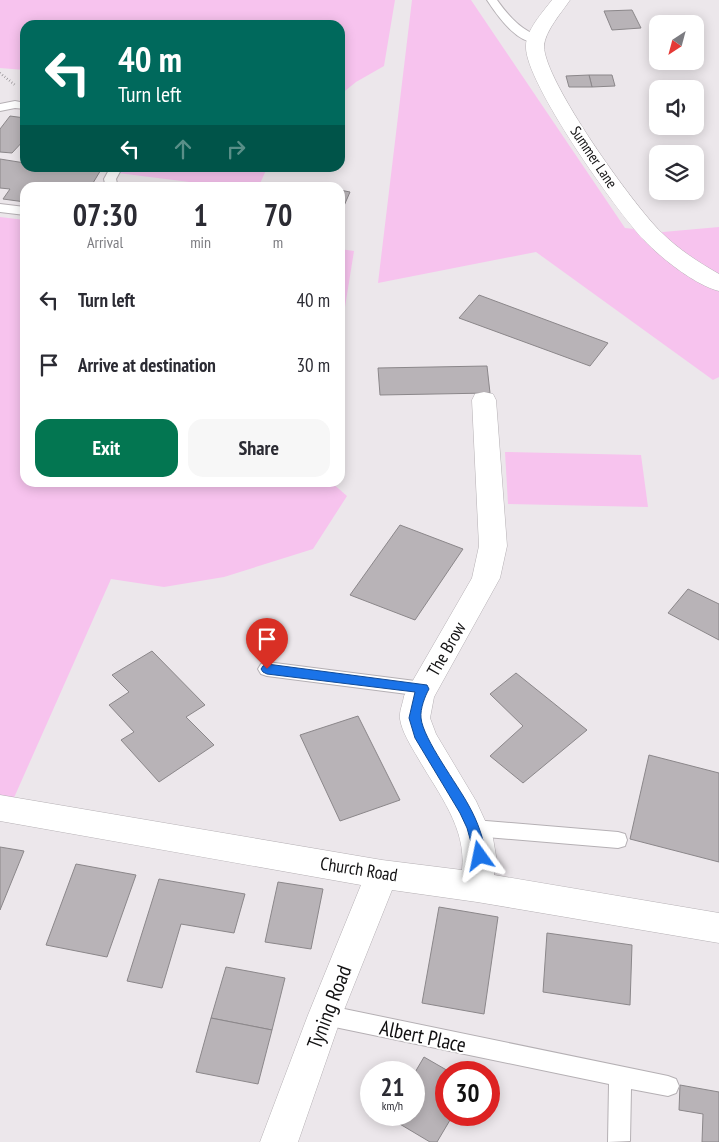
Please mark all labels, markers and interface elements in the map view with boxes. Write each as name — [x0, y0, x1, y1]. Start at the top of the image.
north arrow — [649, 15, 704, 70]
map controls — [649, 15, 704, 200]
text: 40 m — [118, 36, 182, 82]
icon: left — [35, 40, 100, 105]
text: Turn left — [118, 80, 182, 108]
button: sound — [649, 80, 704, 135]
street label: Summer Lane — [566, 122, 622, 192]
icon: left — [116, 135, 144, 163]
icon: ahead — [169, 135, 197, 163]
icon: right — [222, 135, 250, 163]
button: layers — [649, 145, 704, 200]
text: 07:30 — [73, 195, 138, 234]
text: 1 — [193, 195, 208, 234]
text: 70 — [264, 195, 292, 234]
text: Arrival — [87, 232, 123, 252]
text: min — [190, 232, 211, 252]
text: m — [273, 232, 283, 252]
icon: left — [35, 286, 63, 314]
text: Turn left — [78, 288, 135, 312]
text: 40 m — [297, 288, 330, 312]
icon: arrive — [35, 351, 63, 379]
text: Arrive at destination — [78, 353, 216, 377]
text: 30 m — [297, 353, 330, 377]
button: Exit — [35, 419, 178, 477]
button: Share — [188, 419, 330, 477]
street label: The Brow — [421, 617, 471, 680]
pin — [246, 618, 288, 669]
icon: arrive — [253, 625, 281, 653]
position arrow — [453, 829, 505, 881]
street label: Church Road — [319, 852, 399, 886]
street label: Tyning Road — [301, 961, 357, 1053]
street label: Albert Place — [377, 1014, 469, 1058]
speed limit sign: 30 — [435, 1061, 500, 1126]
text: 21 — [381, 1071, 404, 1103]
text: km/h — [382, 1098, 403, 1113]

